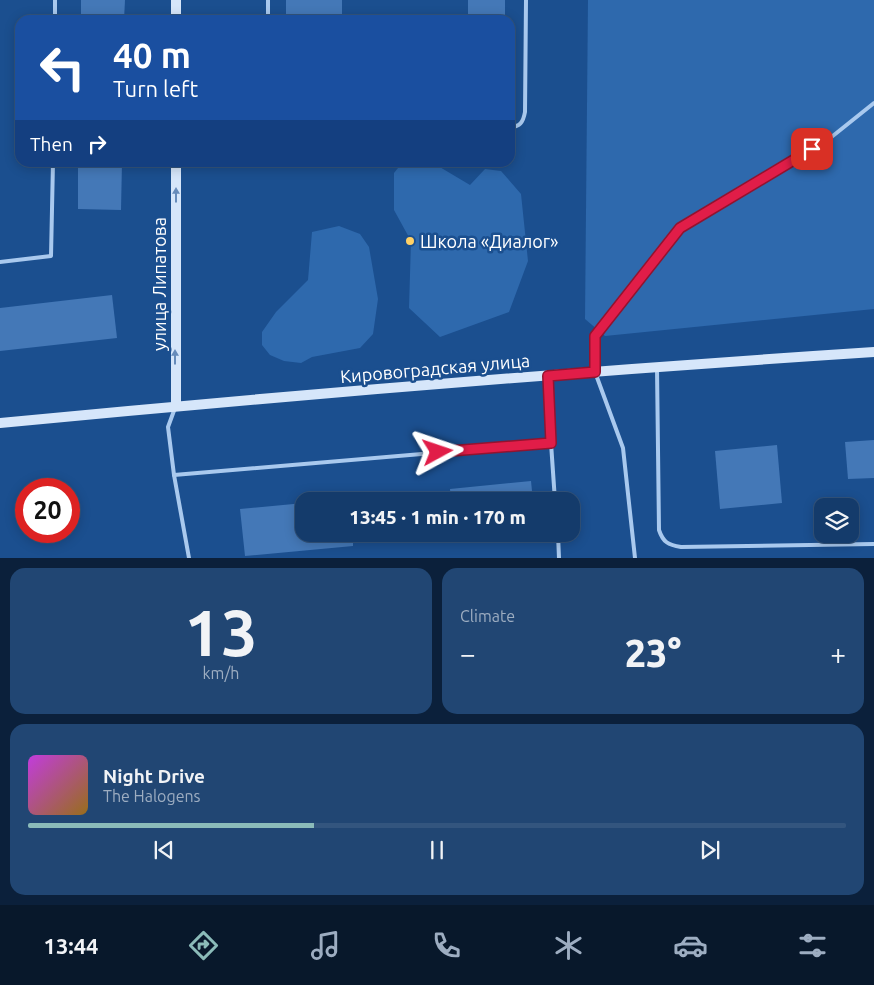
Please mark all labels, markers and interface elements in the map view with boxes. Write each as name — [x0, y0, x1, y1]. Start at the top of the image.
icon: left — [30, 35, 95, 100]
text: 40 m — [113, 35, 191, 75]
text: Turn left — [113, 76, 198, 101]
pin — [791, 128, 833, 170]
icon: right — [83, 130, 111, 158]
text: Then — [30, 133, 73, 155]
icon: arrive — [798, 135, 826, 163]
one-way arrow — [172, 186, 180, 202]
street label: улица Липатова — [149, 217, 169, 351]
place label: Школа «Диалог» — [420, 231, 559, 251]
marker: Школа «Диалог» — [404, 235, 416, 247]
one-way arrow — [171, 349, 179, 365]
street label: Кировоградская улица — [339, 350, 531, 386]
position arrow — [411, 425, 463, 477]
speed limit sign: 20 — [15, 478, 80, 543]
map controls — [814, 498, 859, 543]
button: layers — [814, 498, 859, 543]
text: 13:45 · 1 min · 170 m — [349, 506, 526, 528]
text: 13 — [184, 595, 258, 668]
text: Climate — [460, 607, 515, 625]
text: 23° — [625, 632, 681, 674]
text: − — [460, 638, 476, 669]
text: + — [830, 638, 846, 669]
text: km/h — [203, 664, 239, 682]
text: Night Drive — [103, 765, 205, 787]
text: The Halogens — [103, 787, 201, 805]
icon: previous — [150, 836, 178, 864]
icon: pause — [423, 836, 451, 864]
icon: next — [696, 836, 724, 864]
icon: directions — [186, 928, 221, 963]
icon: music — [308, 928, 343, 963]
icon: phone — [429, 928, 464, 963]
icon: climate — [551, 928, 586, 963]
icon: car — [673, 928, 708, 963]
icon: filters — [795, 928, 830, 963]
text: 13:44 — [43, 933, 99, 958]

